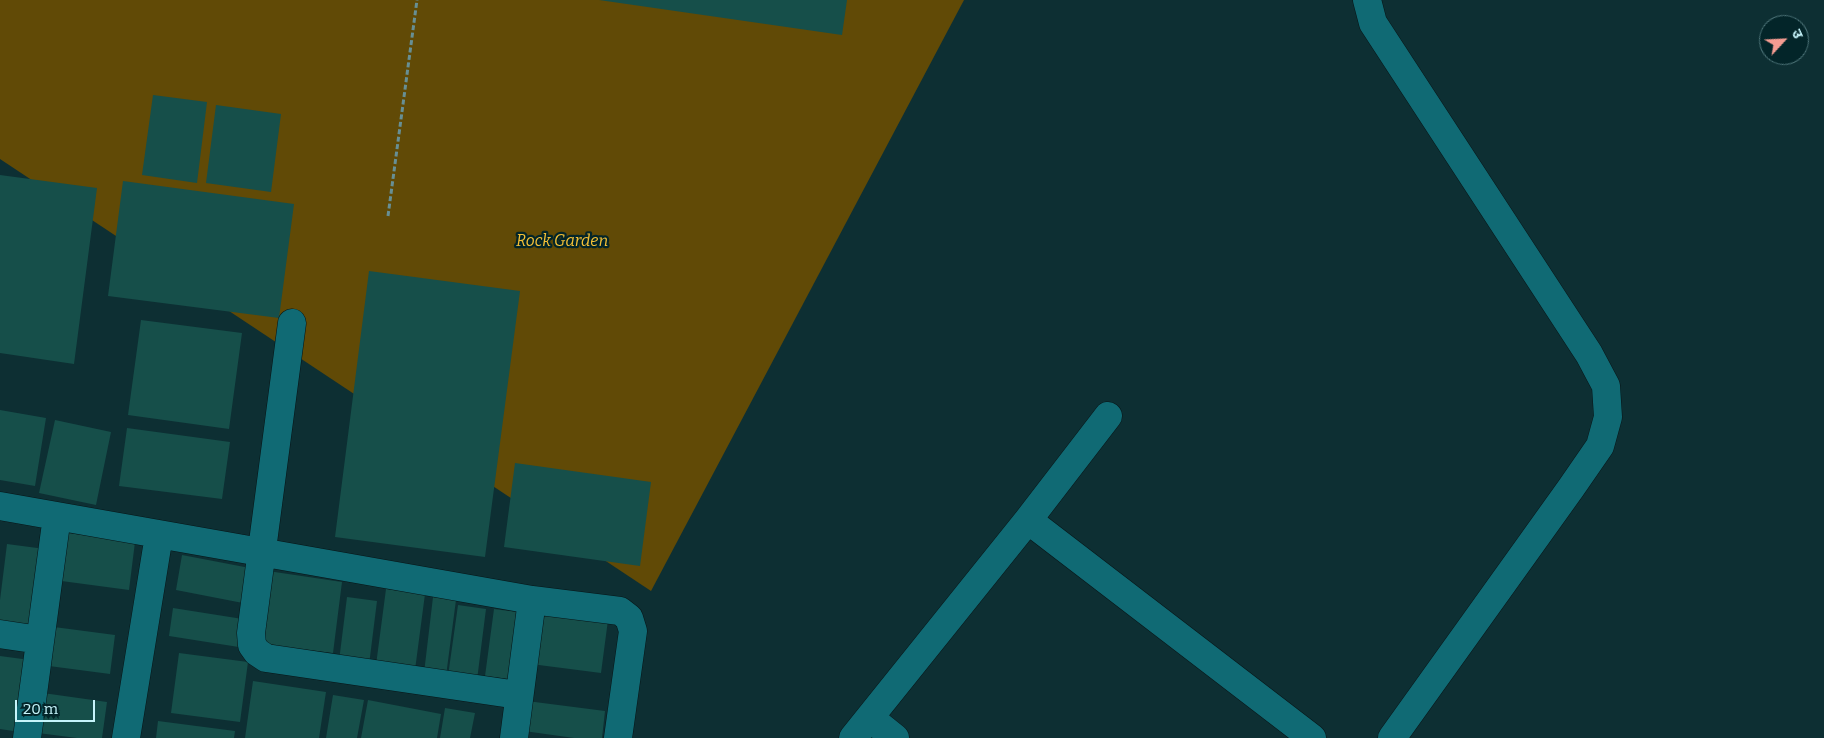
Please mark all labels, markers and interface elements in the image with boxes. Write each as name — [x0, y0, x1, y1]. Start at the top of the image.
north arrow — [1759, 15, 1809, 65]
text: उ — [1788, 27, 1807, 41]
park label: Rock Garden — [516, 232, 608, 252]
scale bar — [18, 690, 98, 722]
text: 20 m — [23, 700, 58, 718]

